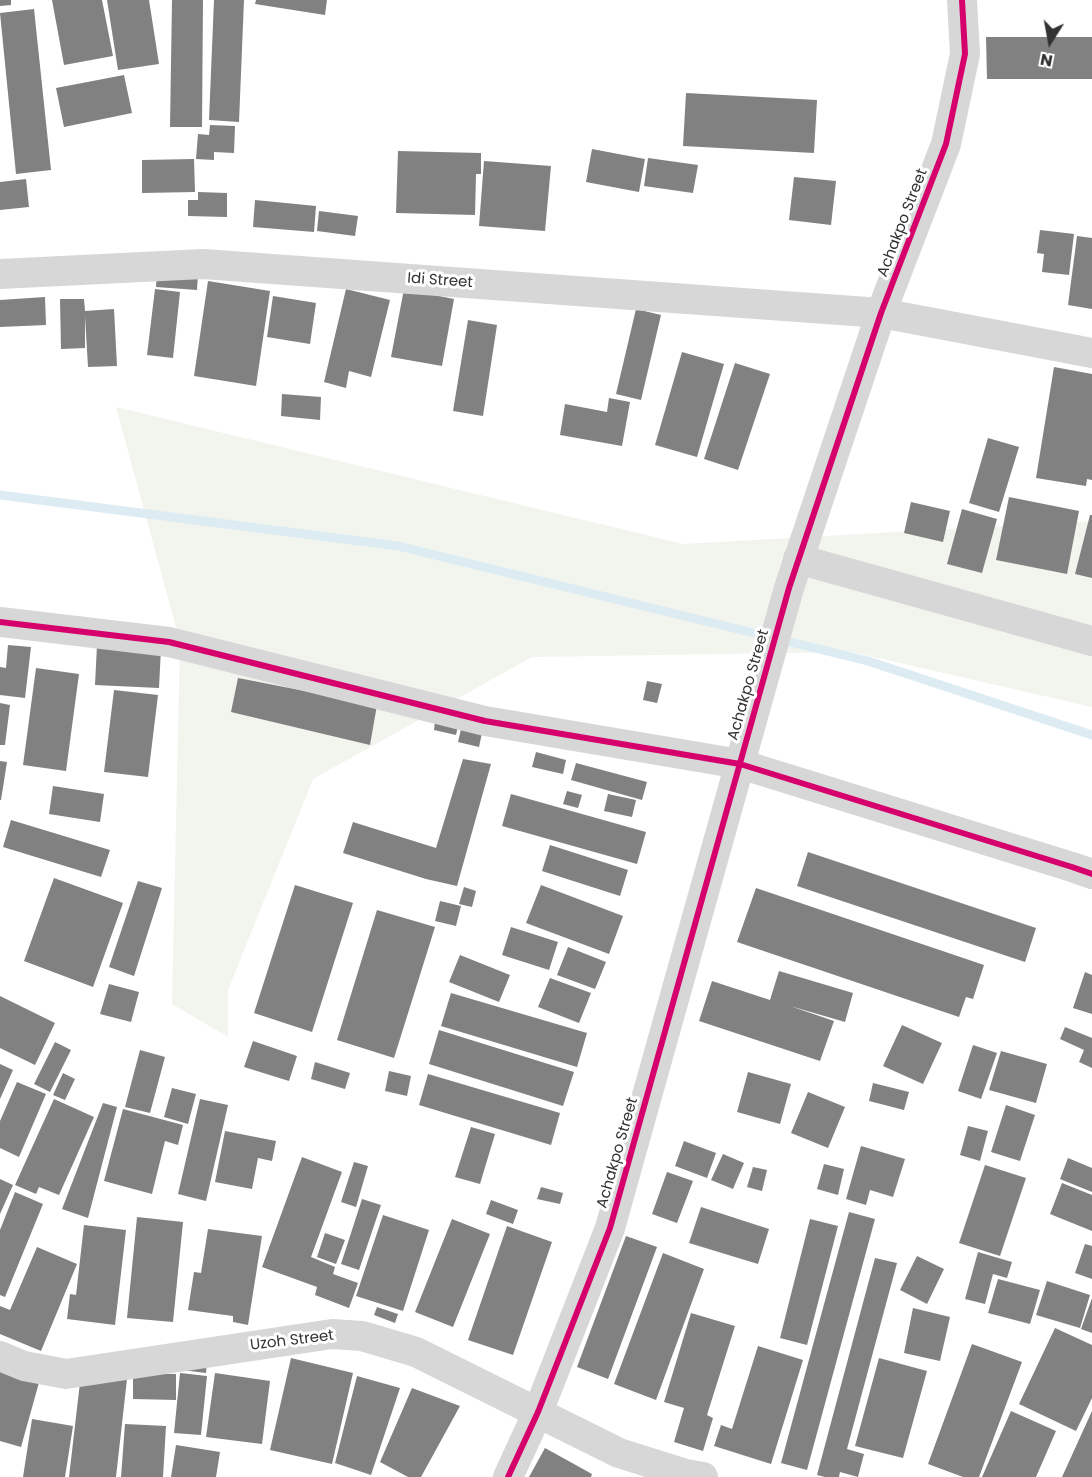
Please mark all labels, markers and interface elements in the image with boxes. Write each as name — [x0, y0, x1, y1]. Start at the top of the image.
north arrow — [1020, 12, 1080, 72]
text: N — [1038, 48, 1055, 73]
street label: Achakpo Street — [874, 166, 932, 280]
street label: Idi Street — [407, 270, 473, 292]
street label: Achakpo Street — [725, 628, 773, 742]
street label: Achakpo Street — [594, 1096, 642, 1210]
street label: Uzoh Street — [249, 1327, 335, 1355]

